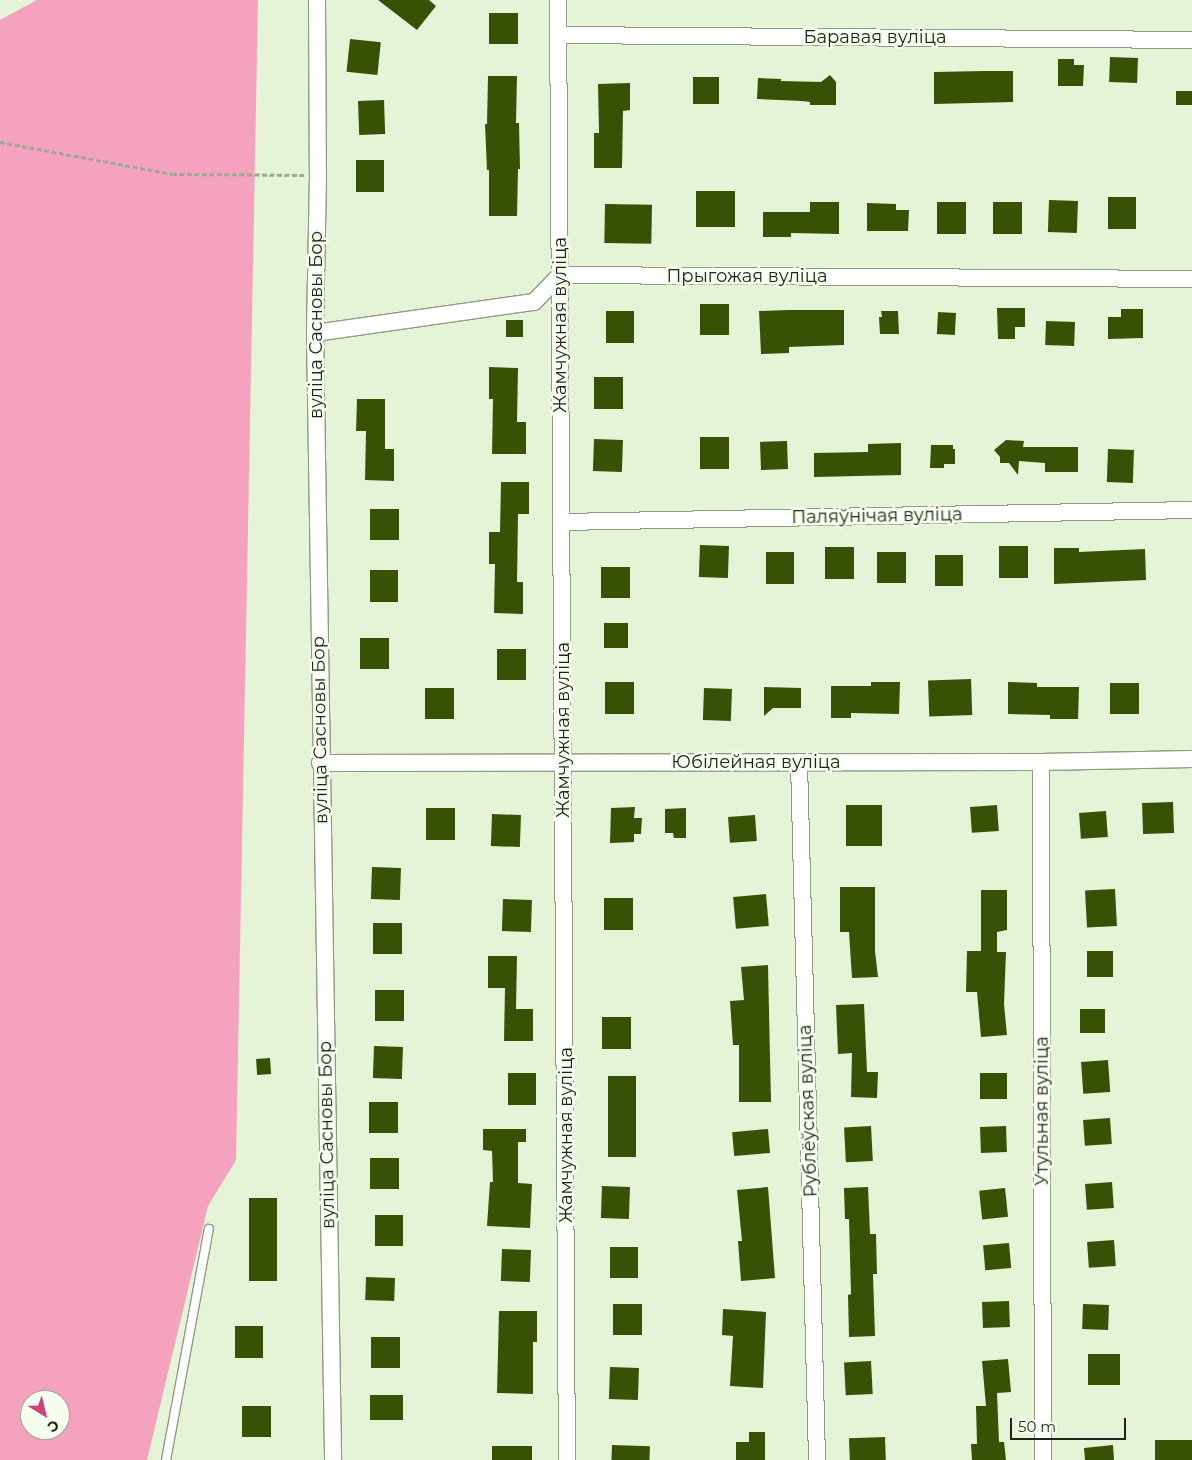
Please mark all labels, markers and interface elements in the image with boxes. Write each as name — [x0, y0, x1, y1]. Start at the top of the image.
street label: Баравая вуліца — [803, 26, 947, 48]
street label: вуліца Сасновы Бор — [305, 231, 327, 419]
street label: Жамчужная вуліца — [549, 237, 571, 413]
street label: Прыгожая вуліца — [666, 265, 828, 287]
street label: Паляўнічая вуліца — [791, 504, 963, 528]
street label: вуліца Сасновы Бор — [308, 636, 332, 824]
street label: Жамчужная вуліца — [552, 642, 574, 818]
street label: Юбілейная вуліца — [671, 751, 841, 773]
street label: Рублёўская вуліца — [794, 1024, 822, 1198]
street label: Утульная вуліца — [1031, 1036, 1053, 1186]
street label: вуліца Сасновы Бор — [315, 1041, 339, 1229]
street label: Жамчужная вуліца — [555, 1047, 577, 1223]
north arrow — [20, 1390, 70, 1440]
scale bar — [1012, 1408, 1128, 1440]
text: С — [44, 1416, 63, 1437]
text: 50 m — [1018, 1417, 1056, 1436]

